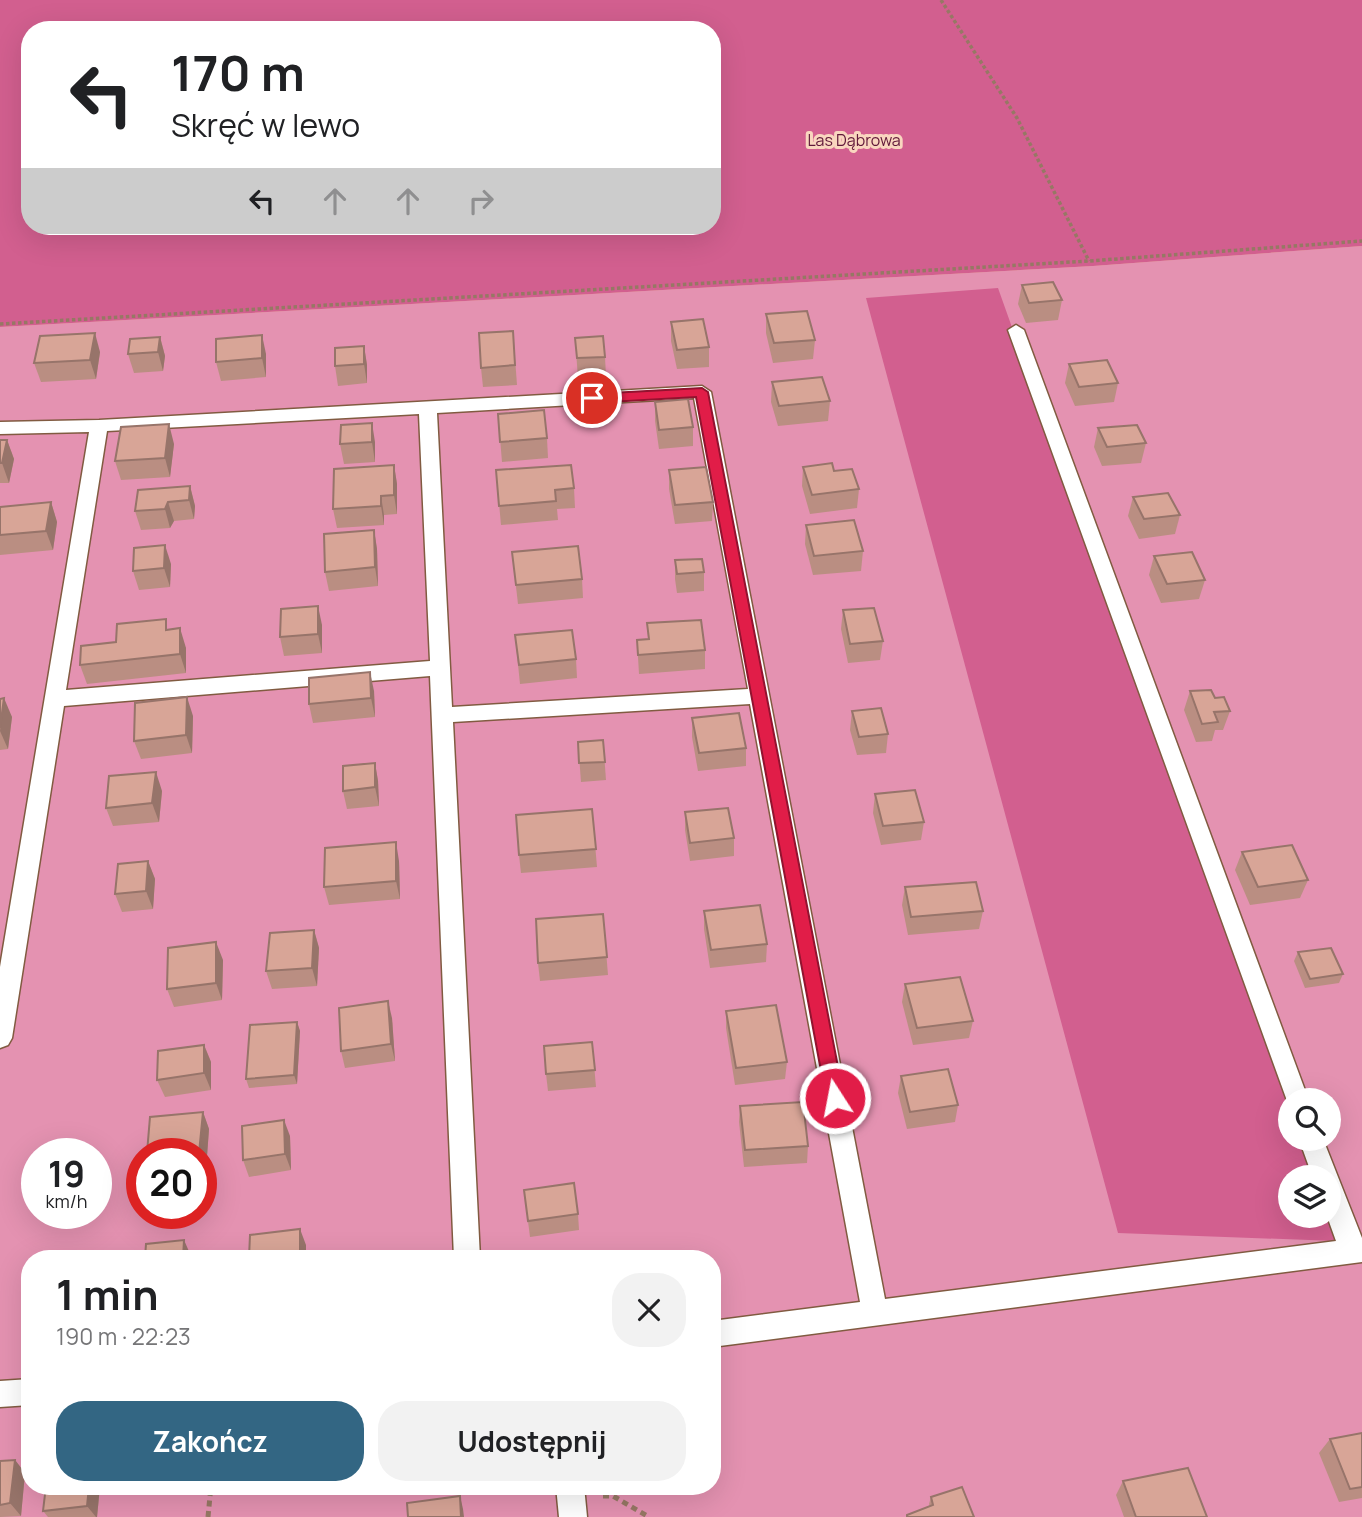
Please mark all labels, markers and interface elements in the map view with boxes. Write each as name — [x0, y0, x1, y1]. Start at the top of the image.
text: 170 m — [171, 39, 305, 106]
icon: left — [56, 49, 147, 140]
text: Skręć w lewo — [171, 103, 360, 147]
park label: Las Dąbrowa — [807, 129, 901, 151]
icon: left — [243, 182, 281, 220]
icon: ahead — [316, 182, 354, 220]
icon: ahead — [389, 182, 427, 220]
icon: right — [462, 182, 500, 220]
pin — [562, 368, 622, 428]
icon: arrive — [573, 379, 611, 417]
position arrow — [798, 1061, 872, 1135]
map controls — [1278, 1088, 1341, 1228]
button: search — [1278, 1088, 1341, 1151]
speed limit sign: 20 — [126, 1138, 217, 1229]
text: 19 — [48, 1150, 85, 1198]
button: layers — [1278, 1165, 1341, 1228]
text: km/h — [46, 1189, 87, 1213]
text: 1 min — [56, 1265, 159, 1323]
button: close — [612, 1273, 686, 1347]
text: 190 m · 22:23 — [56, 1320, 191, 1352]
button: Zakończ — [56, 1401, 364, 1481]
button: Udostępnij — [378, 1401, 686, 1481]

